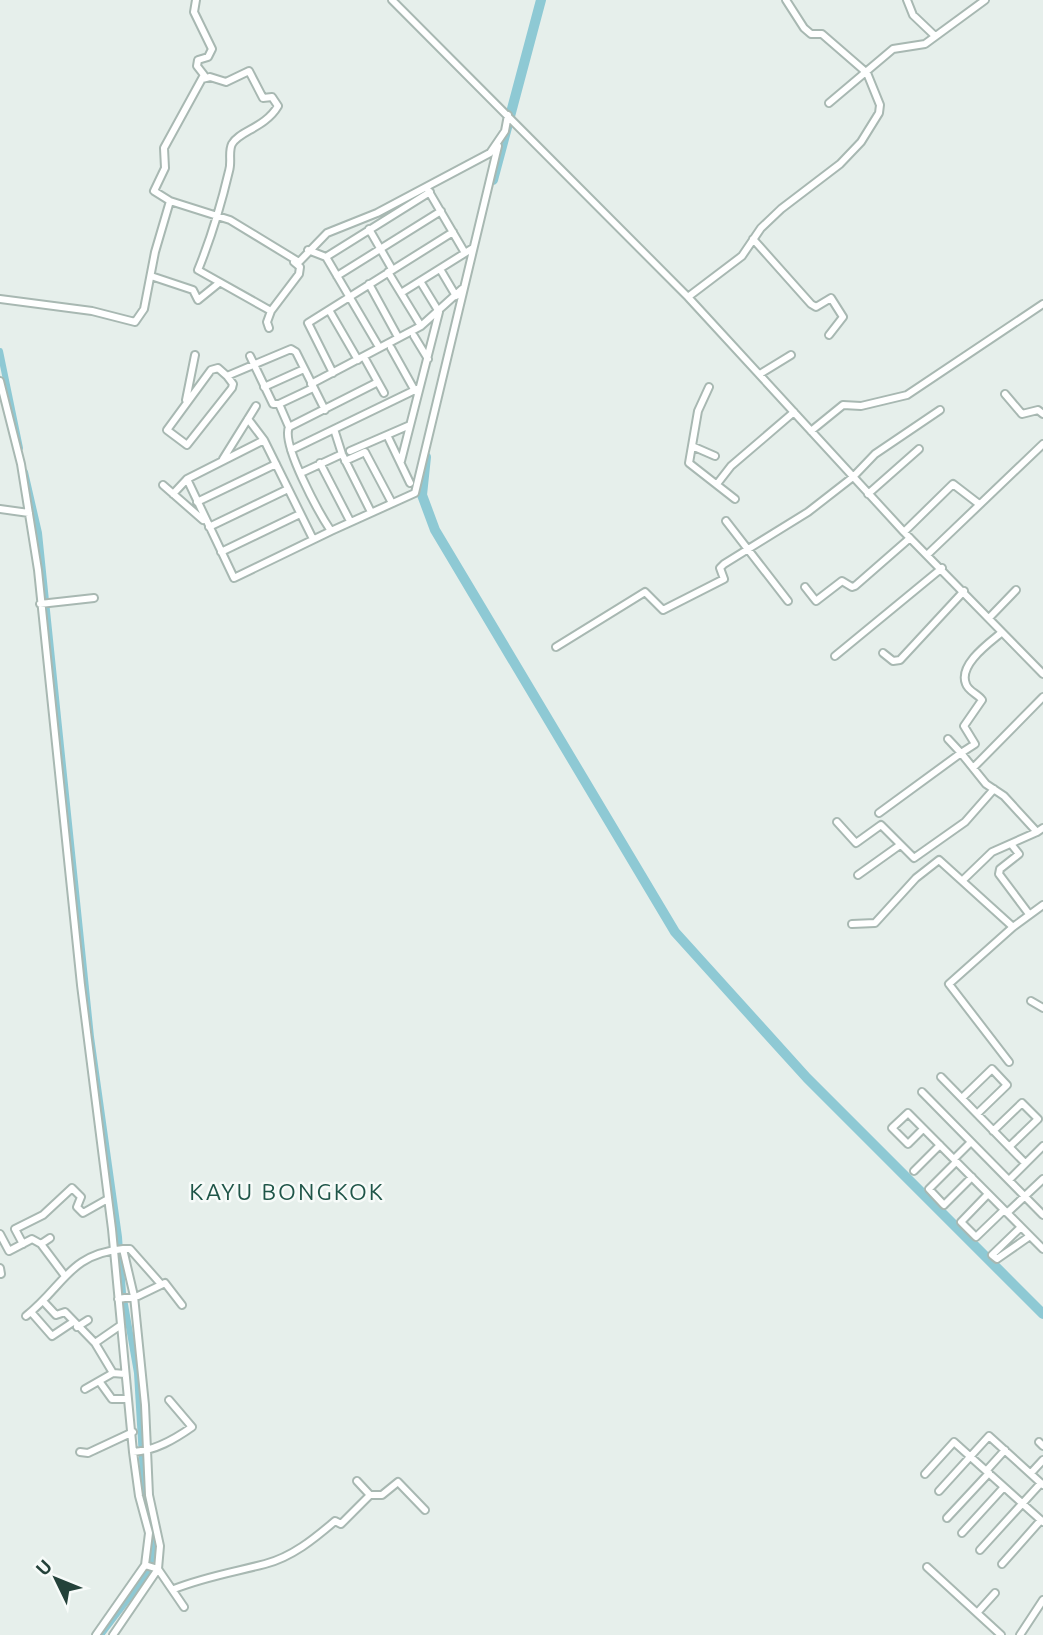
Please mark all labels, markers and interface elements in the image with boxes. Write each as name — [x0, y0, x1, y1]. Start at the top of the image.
district label: KAYU BONGKOK — [189, 1179, 385, 1204]
north arrow — [21, 1544, 91, 1614]
text: U — [31, 1555, 56, 1580]

